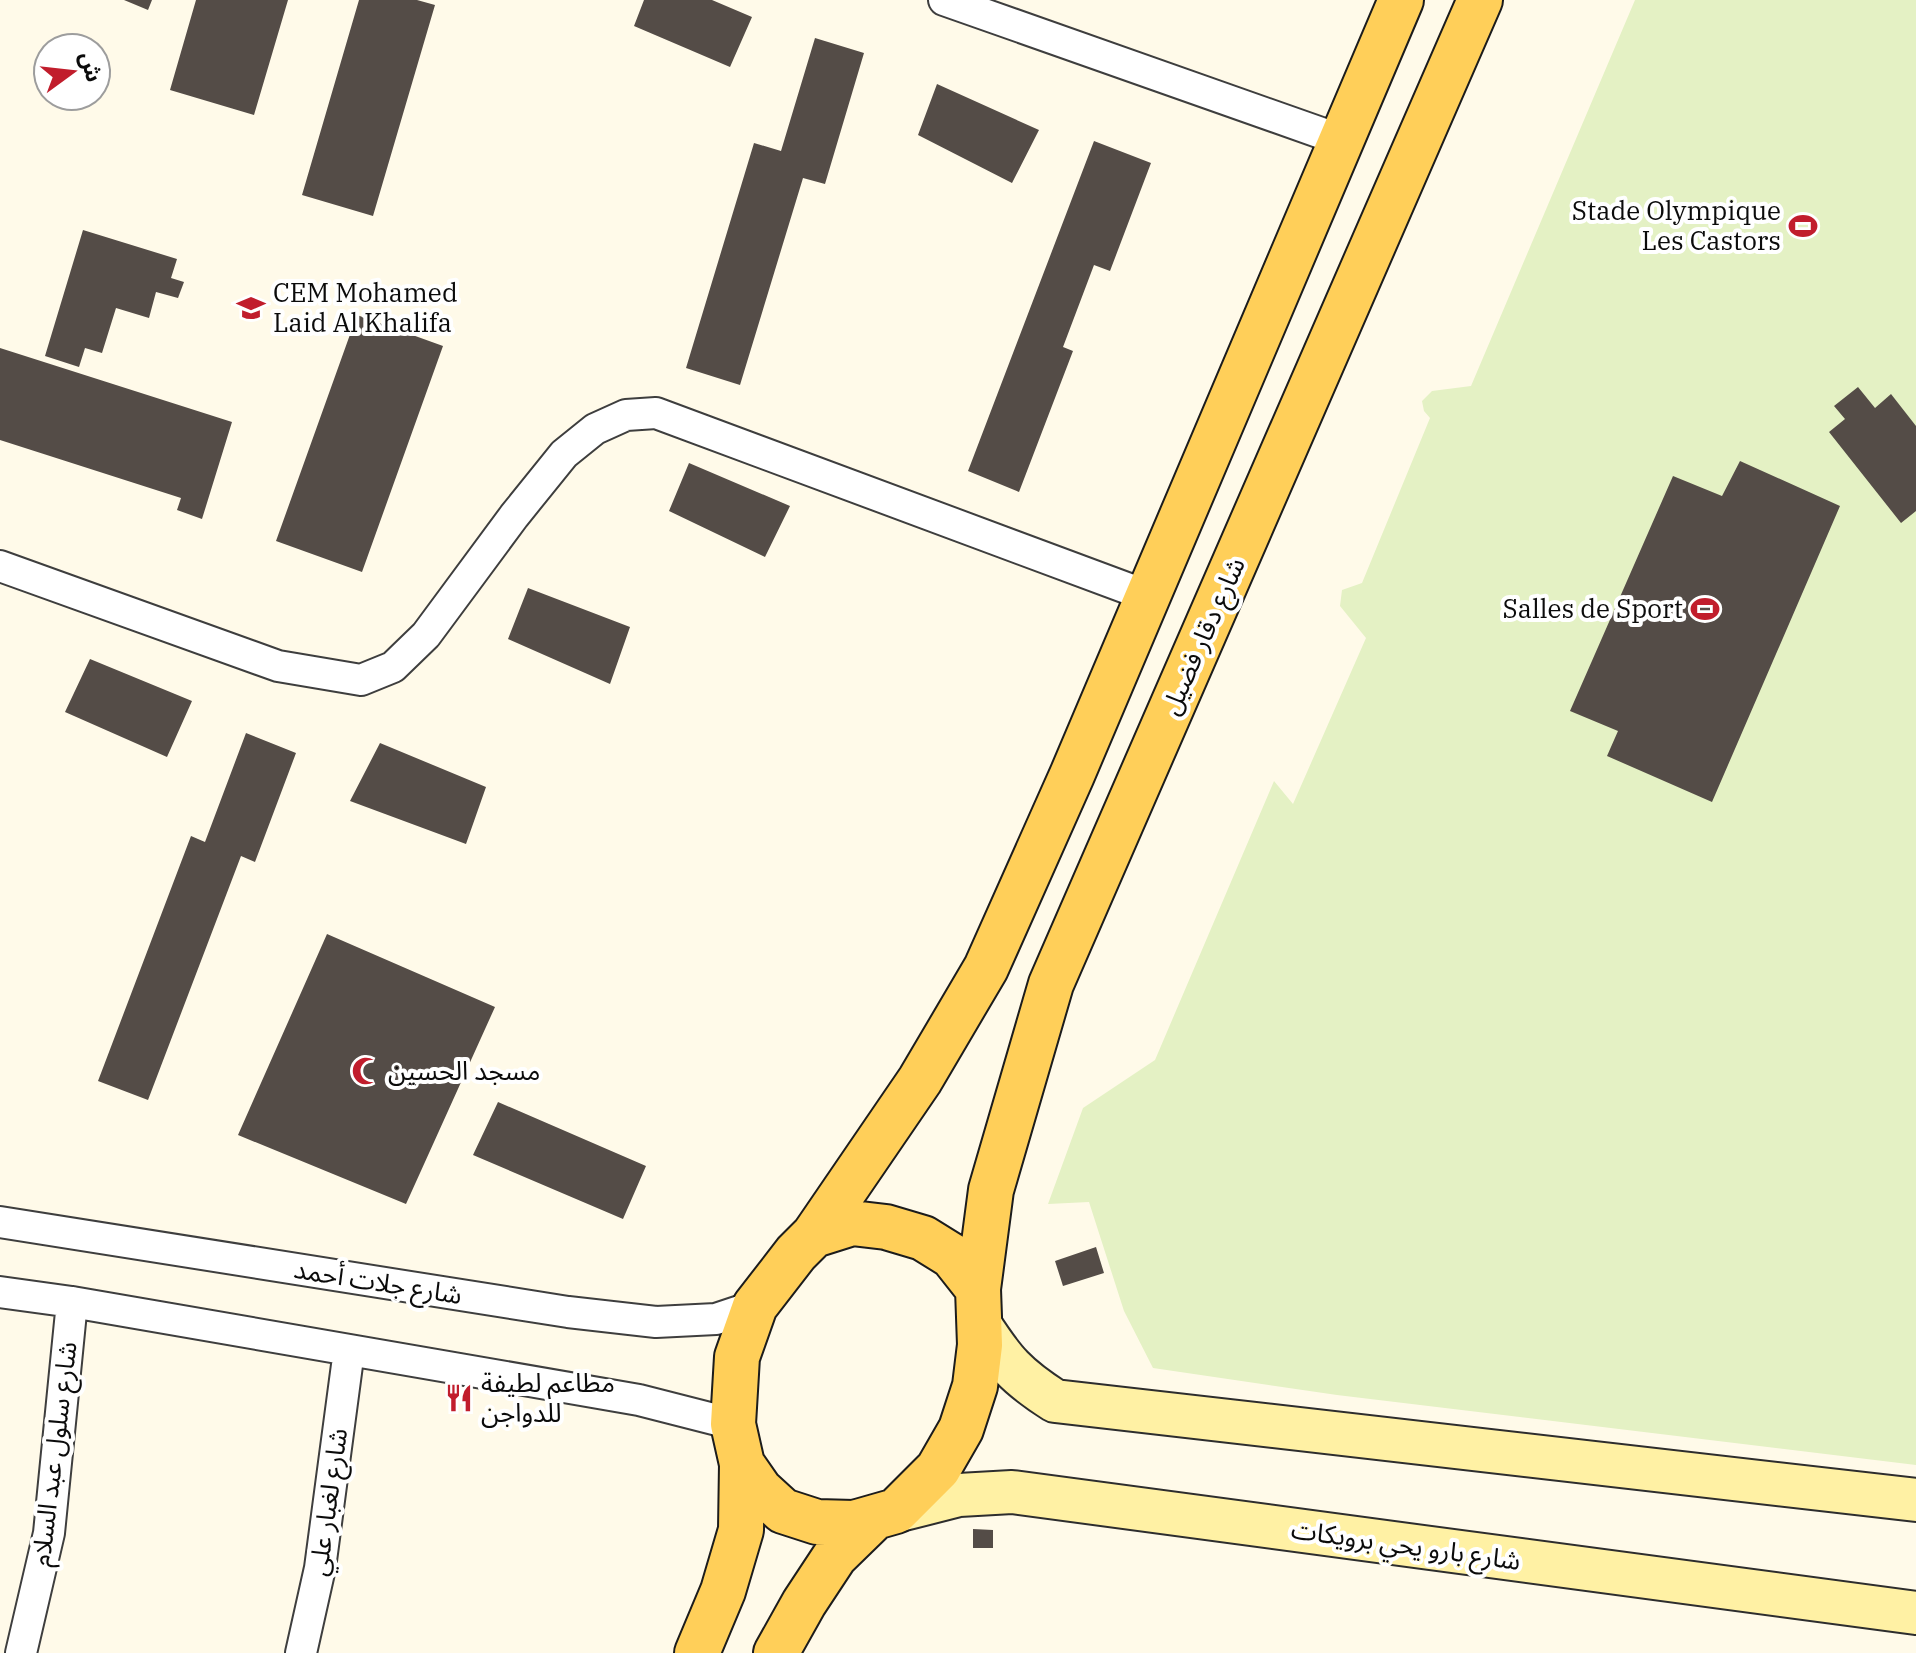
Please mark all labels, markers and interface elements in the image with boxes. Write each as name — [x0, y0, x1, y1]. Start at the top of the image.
north arrow — [32, 32, 112, 112]
text: ش — [74, 48, 110, 85]
place label: Stade Olympique Les Castors — [1572, 193, 1781, 257]
sports icon: Stade Olympique Les Castors — [1788, 211, 1818, 241]
place label: CEM Mohamed Laid Al Khalifa — [273, 275, 458, 339]
school or university icon: CEM Mohamed Laid Al Khalifa — [236, 293, 266, 323]
street label: شارع دقار فضيل — [1152, 552, 1255, 721]
place label: Salles de Sport — [1503, 591, 1683, 625]
sports icon: Salles de Sport — [1690, 594, 1720, 624]
place label: مسجد الحسين — [388, 1053, 540, 1087]
mosque icon: مسجد الحسين — [351, 1056, 381, 1086]
street label: شارع جلات أحمد — [291, 1251, 465, 1314]
street label: شارع سلول عبد السلام — [22, 1339, 88, 1569]
place label: مطاعم لطيفة للدواجن — [481, 1365, 615, 1429]
restaurant icon: مطاعم لطيفة للدواجن — [444, 1383, 474, 1413]
street label: شارع لغبار علي — [300, 1426, 358, 1579]
street label: شارع بارو يحي برويكات — [1289, 1511, 1523, 1581]

